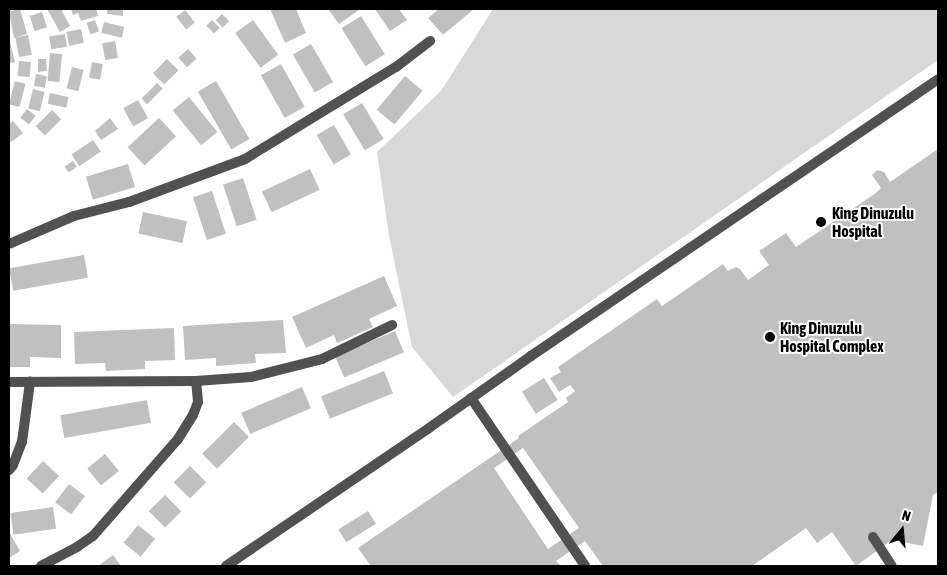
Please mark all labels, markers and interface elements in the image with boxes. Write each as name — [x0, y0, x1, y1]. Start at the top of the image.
place label: King Dinuzulu Hospital — [832, 203, 914, 241]
marker: King Dinuzulu Hospital — [814, 215, 828, 229]
place label: King Dinuzulu Hospital Complex — [780, 318, 884, 356]
marker: King Dinuzulu Hospital Complex — [764, 331, 776, 343]
north arrow — [877, 505, 927, 555]
text: N — [900, 507, 913, 525]

